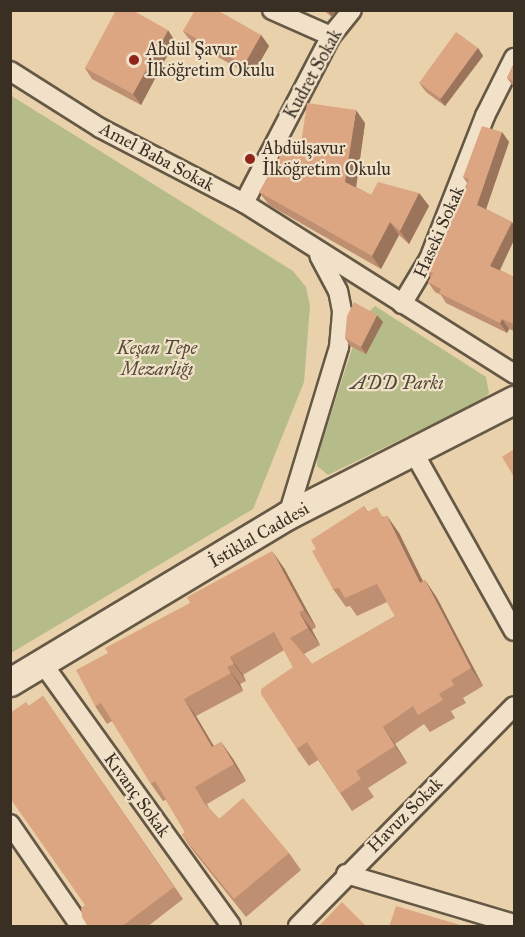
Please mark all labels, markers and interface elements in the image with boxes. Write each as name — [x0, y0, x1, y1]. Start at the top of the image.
street label: Kudret Sokak — [279, 25, 347, 123]
place label: Abdül Şavur İlköğretim Okulu — [146, 39, 275, 82]
marker: Abdül Şavur İlköğretim Okulu — [127, 53, 141, 67]
street label: Amel Baba Sokak — [96, 118, 218, 196]
place label: Abdülşavur İlköğretim Okulu — [262, 138, 391, 180]
marker: Abdülşavur İlköğretim Okulu — [243, 152, 257, 166]
street label: Haseki Sokak — [409, 183, 469, 281]
park label: Keşan Tepe Mezarlığı — [117, 338, 197, 380]
park label: ADD Parkı — [351, 372, 443, 394]
street label: İstiklal Caddesi — [205, 498, 313, 572]
street label: Kıvanç Sokak — [99, 749, 175, 841]
street label: Havuz Sokak — [363, 773, 447, 857]

